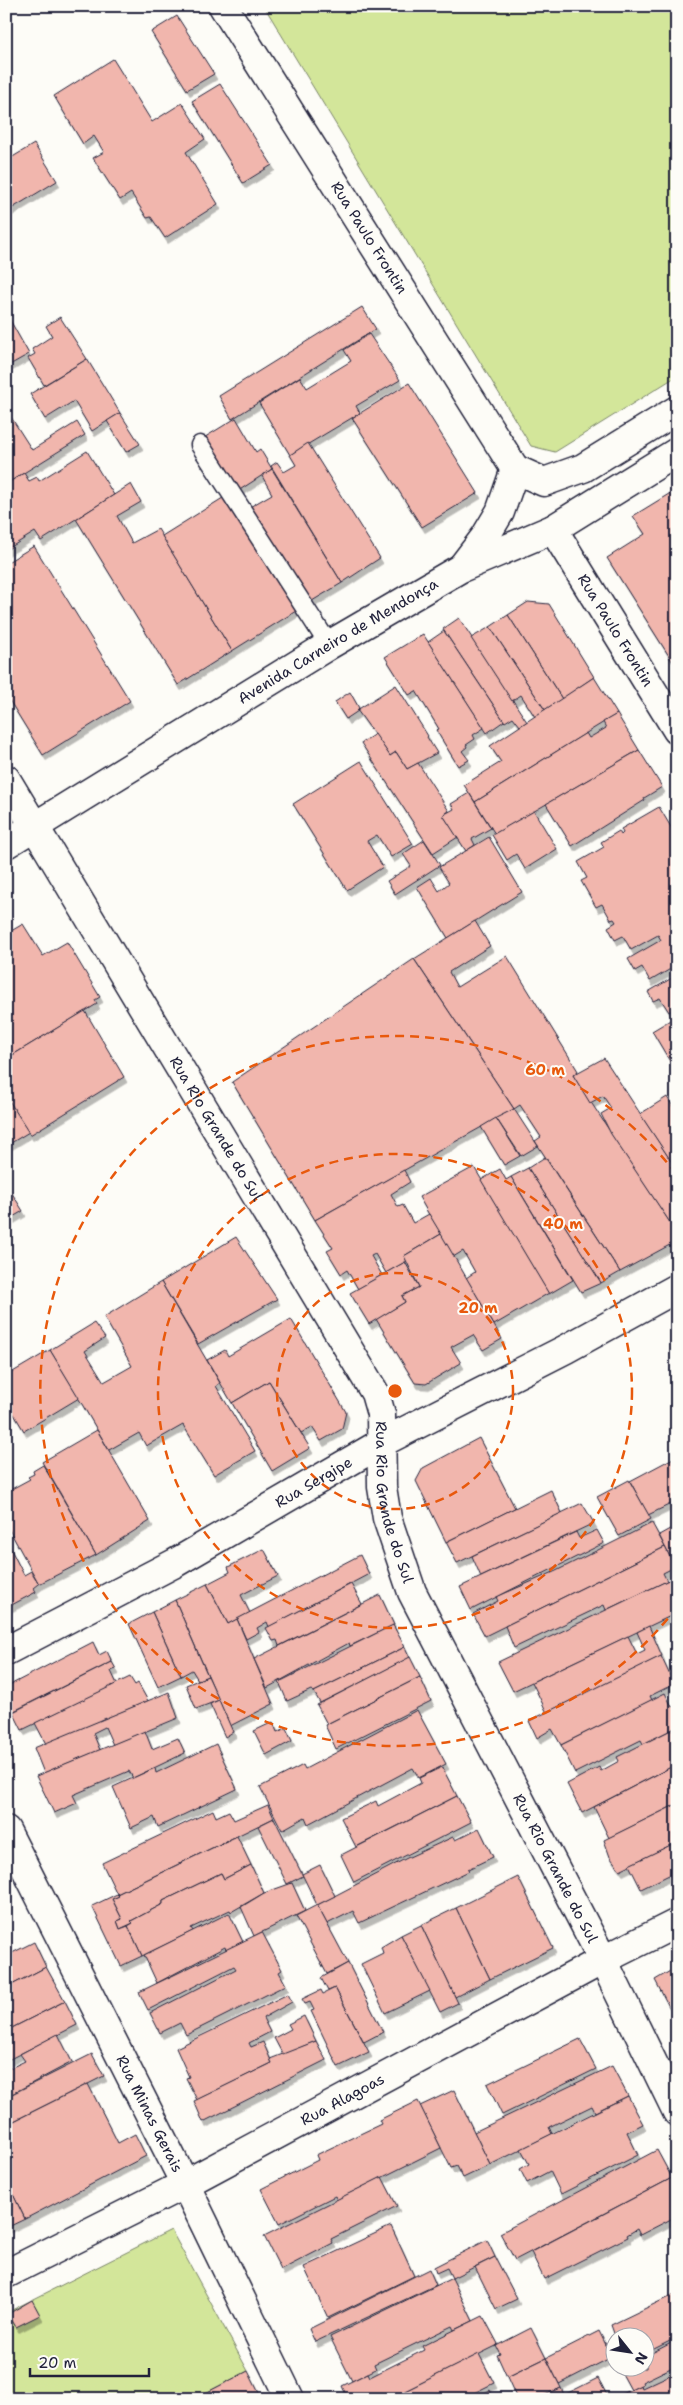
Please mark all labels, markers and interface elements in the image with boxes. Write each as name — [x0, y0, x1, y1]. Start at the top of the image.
street label: Rua Paulo Frontin — [326, 178, 412, 298]
street label: Rua Paulo Frontin — [573, 570, 658, 690]
street label: Avenida Carneiro de Mendonça — [234, 573, 442, 709]
street label: Rua Rio Grande do Sul — [165, 1053, 268, 1205]
text: 60 m — [525, 1060, 565, 1080]
text: 40 m — [543, 1214, 583, 1234]
text: 20 m — [458, 1298, 498, 1318]
centre of rings — [386, 1382, 404, 1400]
street label: Rua Rio Grande do Sul — [371, 1421, 418, 1586]
street label: Rua Sergipe — [272, 1452, 356, 1513]
street label: Rua Rio Grande do Sul — [508, 1790, 603, 1947]
street label: Rua Minas Gerais — [112, 2052, 187, 2176]
street label: Rua Alagoas — [297, 2069, 388, 2130]
north arrow — [606, 2328, 656, 2378]
scale bar — [30, 2345, 149, 2377]
text: N — [631, 2349, 652, 2368]
text: 20 m — [38, 2353, 77, 2373]

